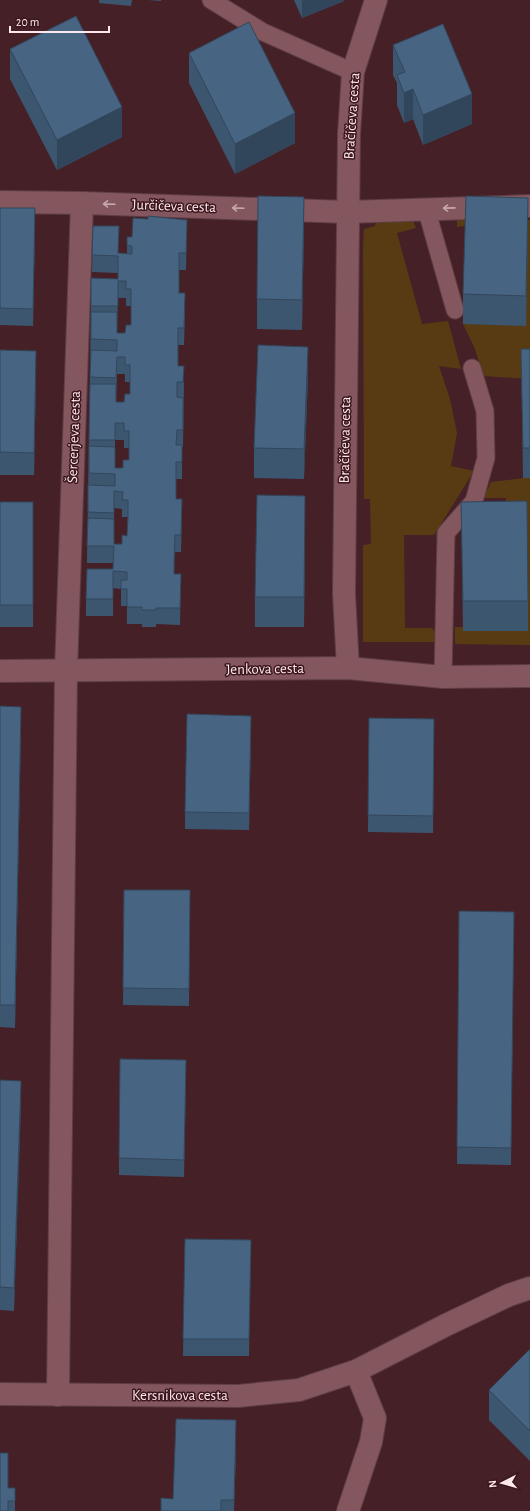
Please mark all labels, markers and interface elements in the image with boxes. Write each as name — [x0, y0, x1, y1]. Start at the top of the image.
scale bar — [10, 8, 109, 34]
text: 20 m — [16, 16, 39, 28]
street label: Bračičeva cesta — [341, 72, 363, 160]
street label: Jurčičeva cesta — [132, 197, 217, 215]
one-way arrow — [103, 200, 116, 208]
one-way arrow — [232, 204, 245, 212]
one-way arrow — [443, 204, 456, 212]
street label: Šercerjeva cesta — [64, 390, 83, 483]
street label: Bračičeva cesta — [337, 396, 353, 484]
street label: Jenkova cesta — [226, 661, 304, 677]
street label: Kersnikova cesta — [132, 1388, 228, 1403]
north arrow — [482, 1463, 522, 1503]
text: N — [487, 1480, 498, 1488]

